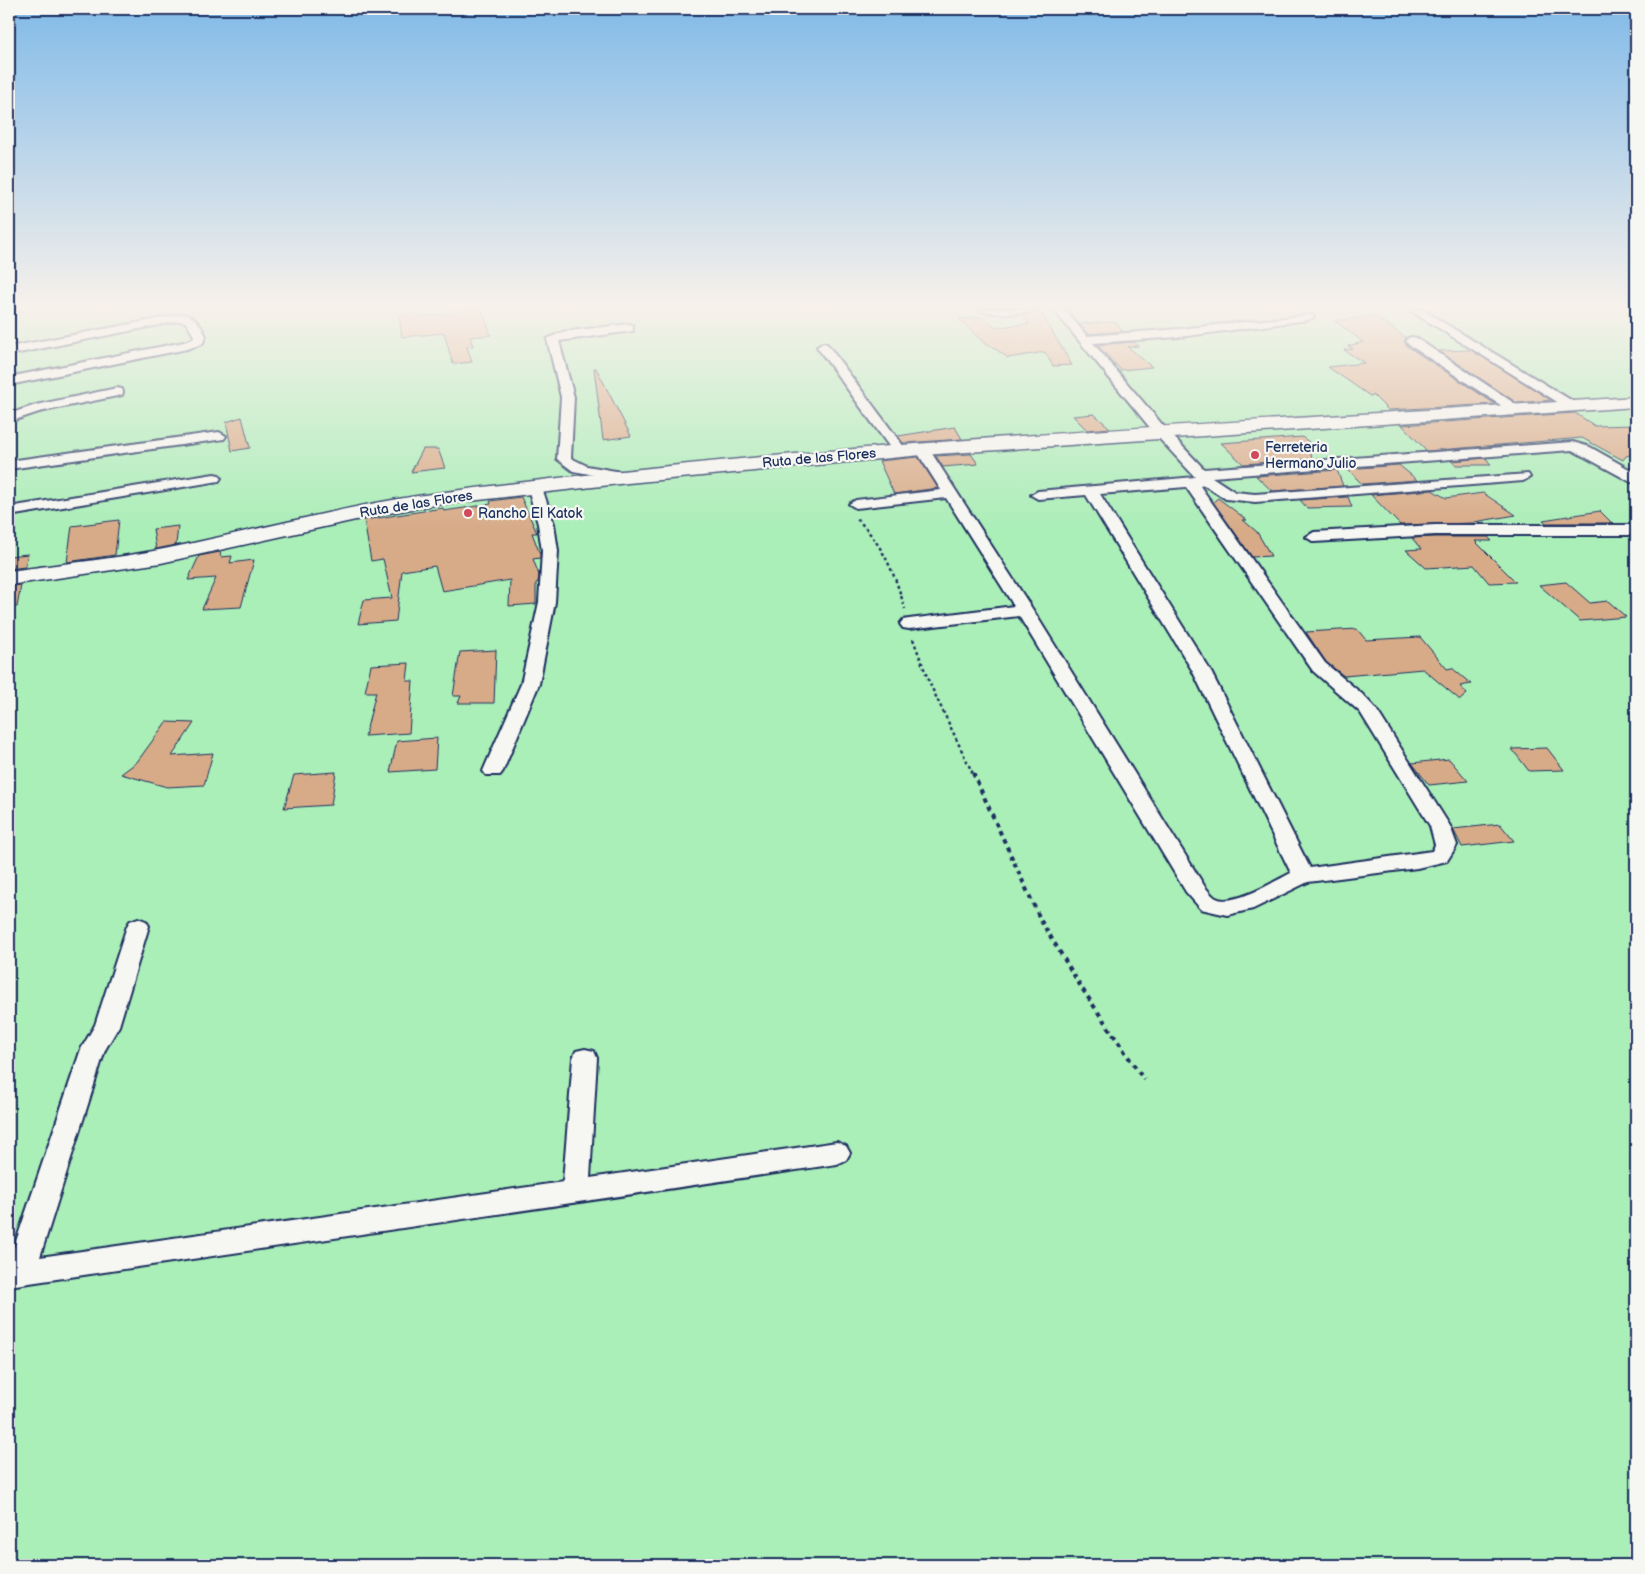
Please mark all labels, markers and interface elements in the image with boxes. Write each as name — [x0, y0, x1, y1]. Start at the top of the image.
place label: Ferreteria Hermano Julio — [1265, 439, 1356, 472]
street label: Ruta de las Flores — [761, 445, 877, 471]
marker: Ferreteria Hermano Julio — [1249, 449, 1261, 461]
street label: Ruta de las Flores — [358, 487, 474, 521]
place label: Rancho El Katok — [478, 505, 582, 522]
marker: Rancho El Katok — [462, 507, 474, 519]

